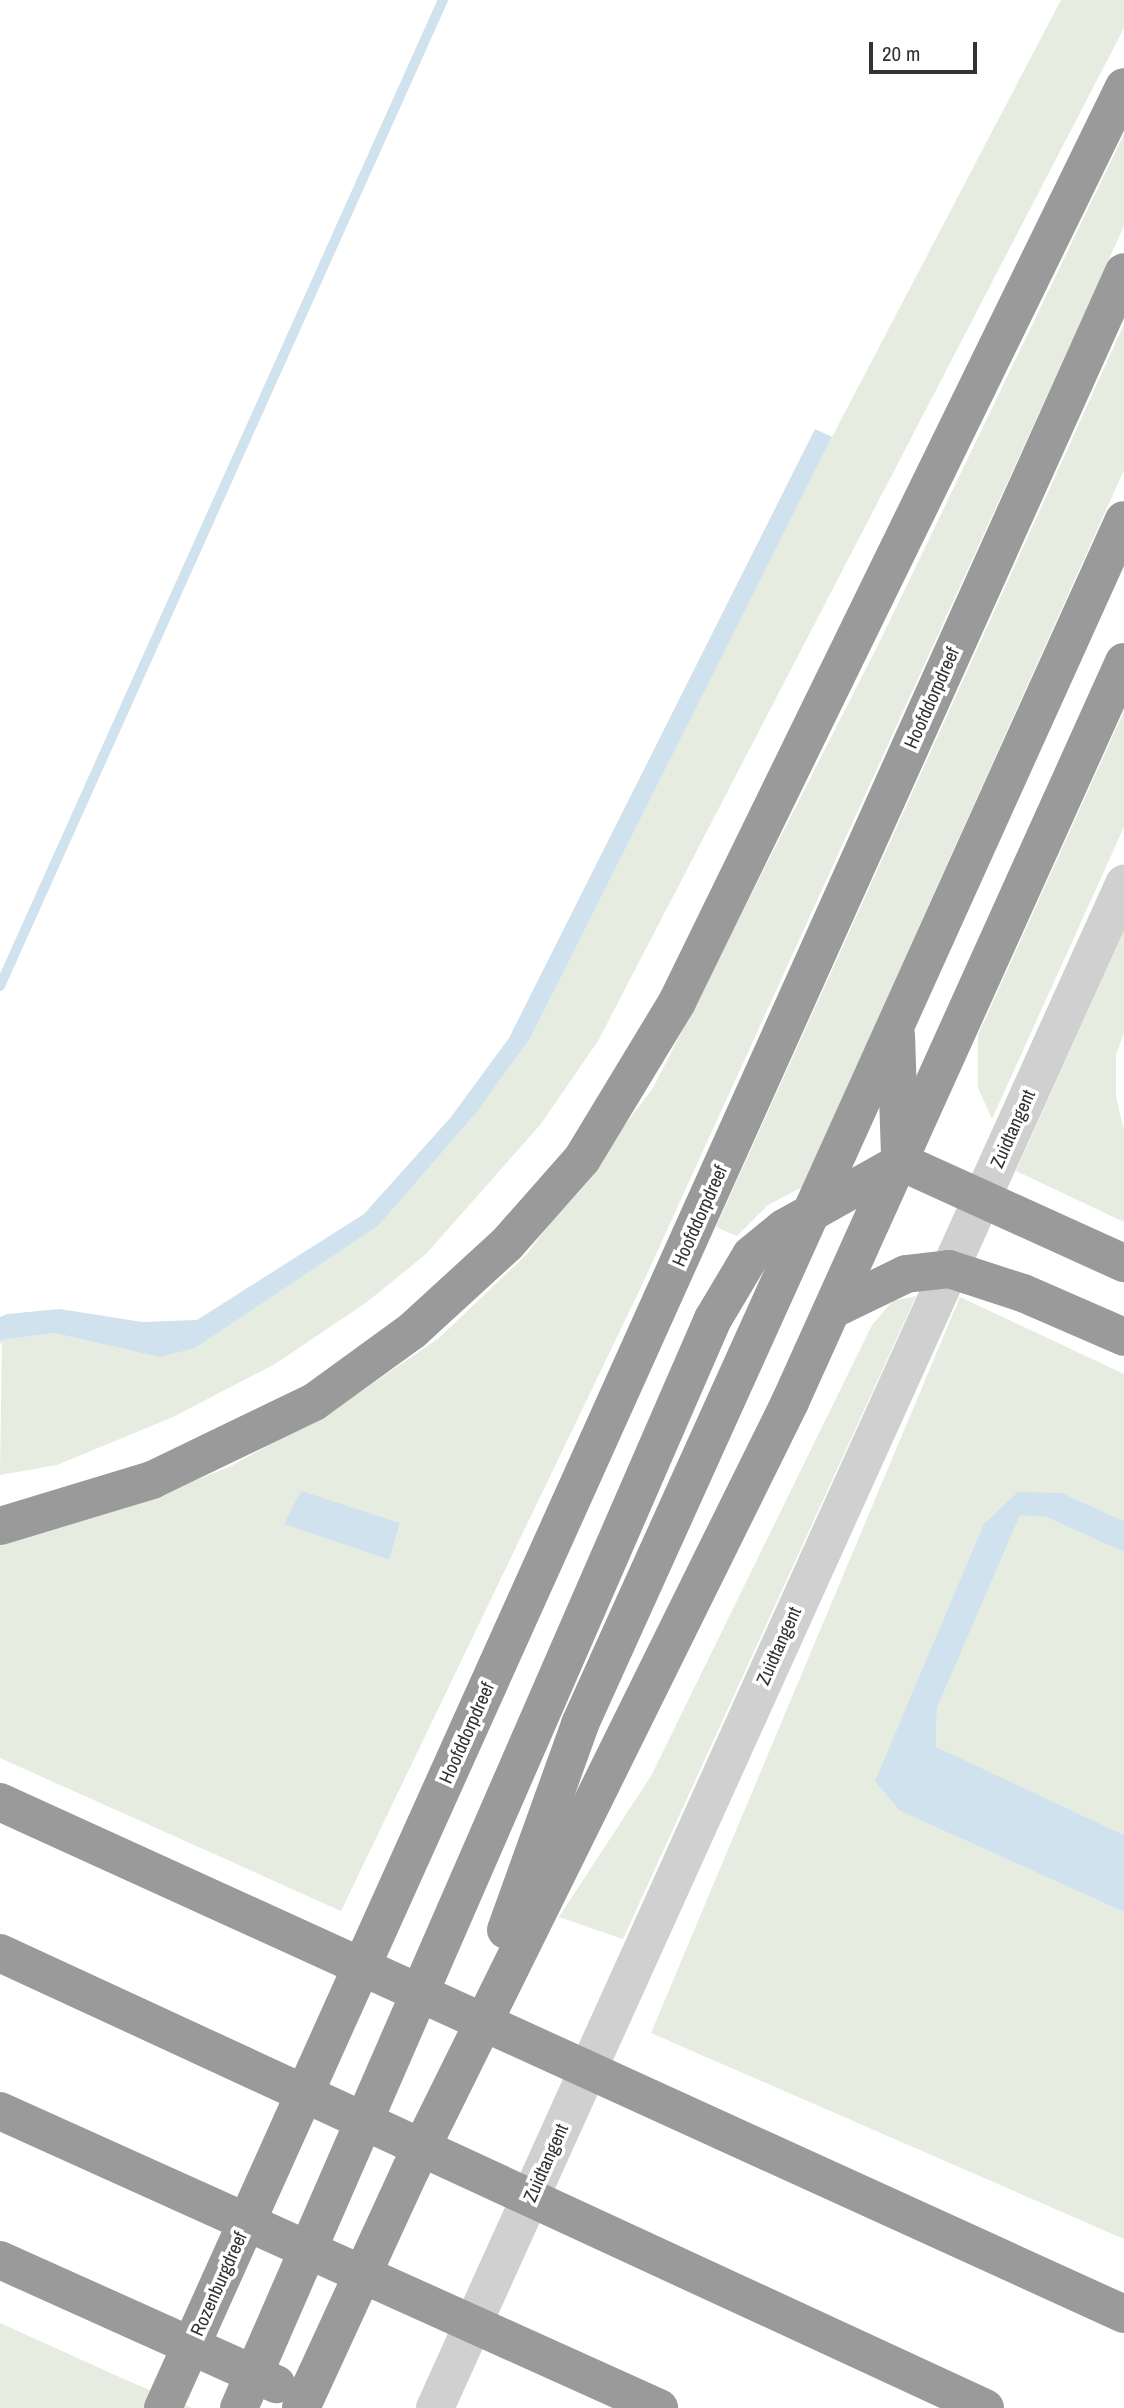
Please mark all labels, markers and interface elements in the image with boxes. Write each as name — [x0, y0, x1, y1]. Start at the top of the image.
scale bar — [872, 28, 981, 72]
text: 20 m — [882, 39, 920, 68]
street label: Hoofddorpdreef — [900, 644, 964, 752]
street label: Zuidtangent — [986, 1086, 1040, 1172]
street label: Hoofddorpdreef — [668, 1162, 732, 1270]
street label: Zuidtangent — [752, 1603, 806, 1689]
street label: Hoofddorpdreef — [435, 1679, 499, 1787]
street label: Zuidtangent — [519, 2120, 573, 2206]
street label: Rozenburgdreef — [186, 2228, 252, 2340]

